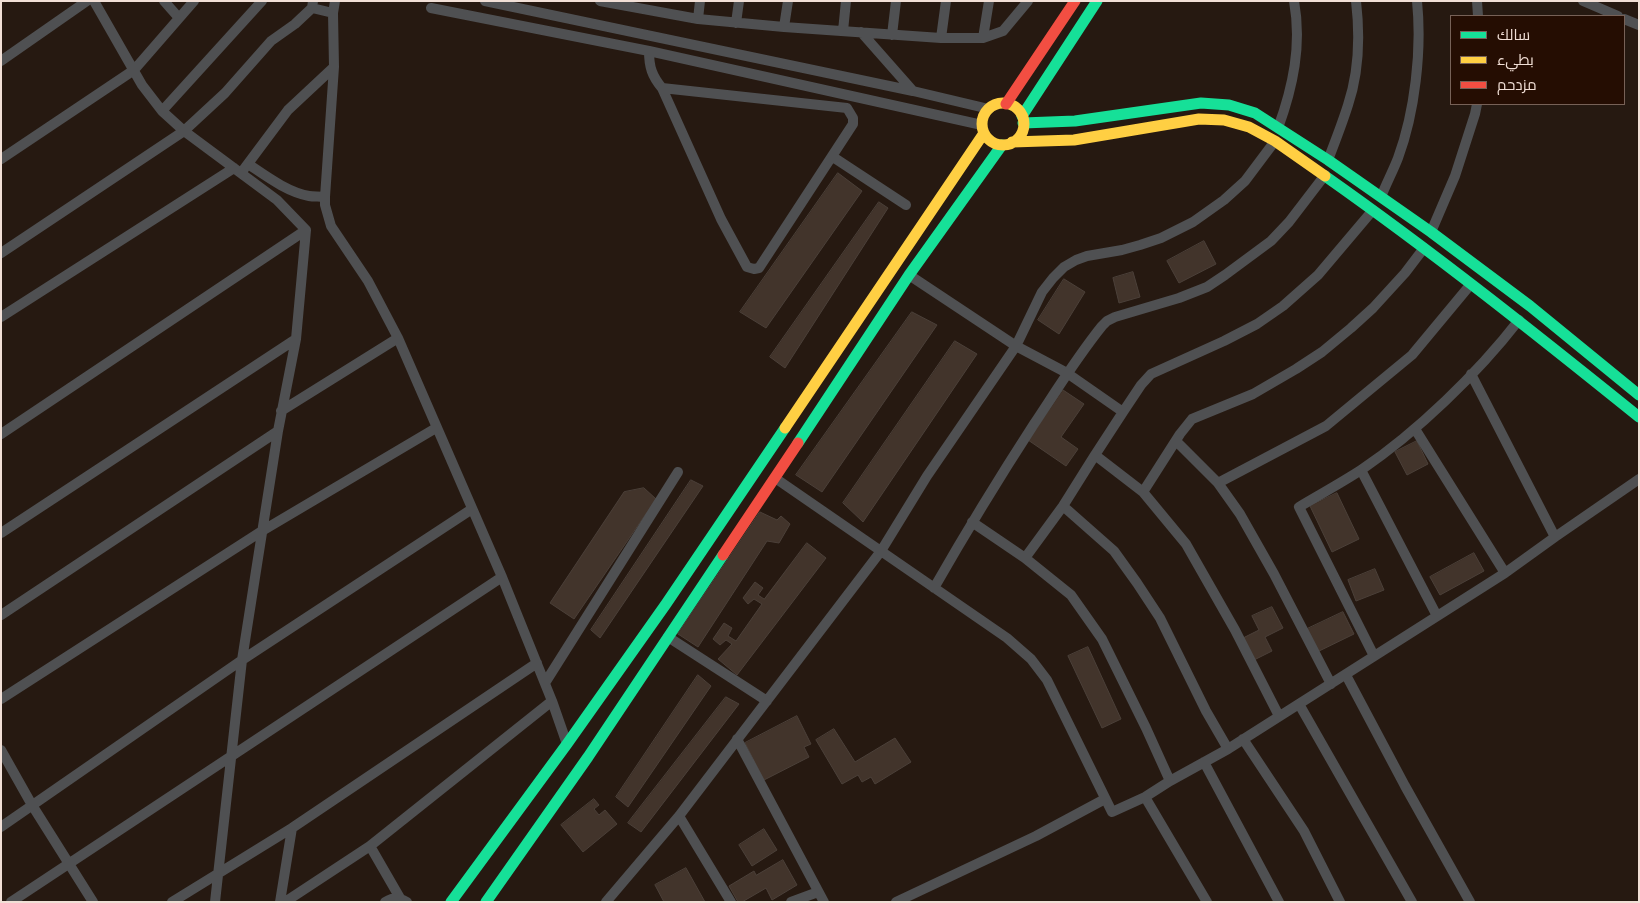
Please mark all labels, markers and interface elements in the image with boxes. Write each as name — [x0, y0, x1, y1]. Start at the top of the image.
legend — [1450, 15, 1625, 105]
text: سالك — [1497, 26, 1530, 44]
text: بطيء — [1497, 51, 1534, 69]
text: مزدحم — [1497, 76, 1537, 94]

